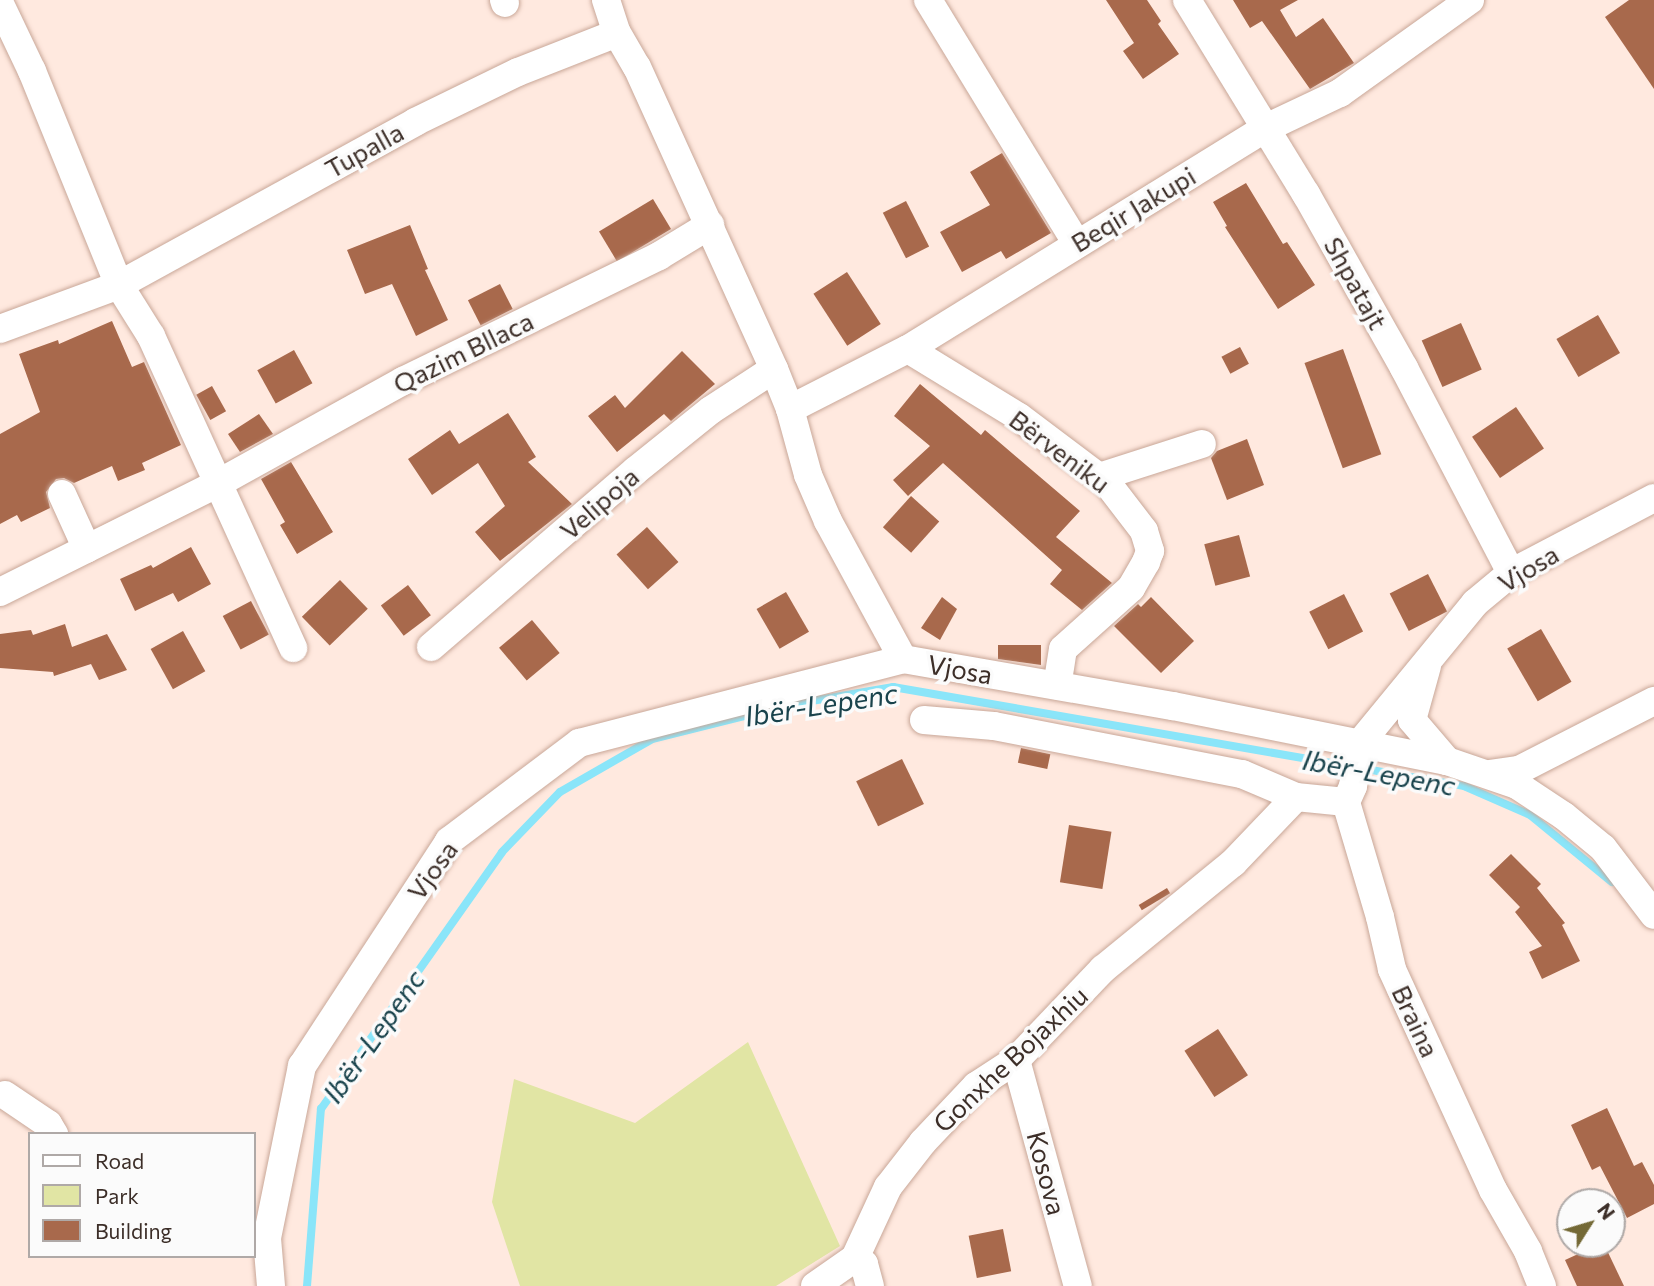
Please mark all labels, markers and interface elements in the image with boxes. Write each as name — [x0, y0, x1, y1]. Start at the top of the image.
street label: Tupalla — [319, 116, 409, 184]
street label: Beqir Jakupi — [1065, 160, 1201, 258]
street label: Shpatajt — [1318, 231, 1394, 335]
street label: Qazim Bllaca — [388, 305, 538, 399]
street label: Bërveniku — [1004, 403, 1116, 499]
street label: Velipoja — [553, 460, 645, 546]
street label: Vjosa — [1492, 538, 1564, 598]
street label: Vjosa — [925, 648, 995, 690]
water label: Ibër-Lepenc — [742, 675, 900, 733]
water label: Ibër-Lepenc — [1300, 742, 1458, 802]
street label: Vjosa — [400, 834, 464, 906]
water label: Ibër-Lepenc — [315, 963, 431, 1109]
street label: Gonxhe Bojaxhiu — [926, 980, 1094, 1138]
street label: Braina — [1386, 980, 1446, 1062]
street label: Kosova — [1021, 1128, 1073, 1218]
legend — [28, 1132, 256, 1258]
text: Road — [95, 1148, 144, 1173]
text: Park — [95, 1183, 139, 1208]
north arrow — [1556, 1188, 1626, 1258]
text: N — [1593, 1199, 1620, 1224]
text: Building — [95, 1218, 172, 1243]

